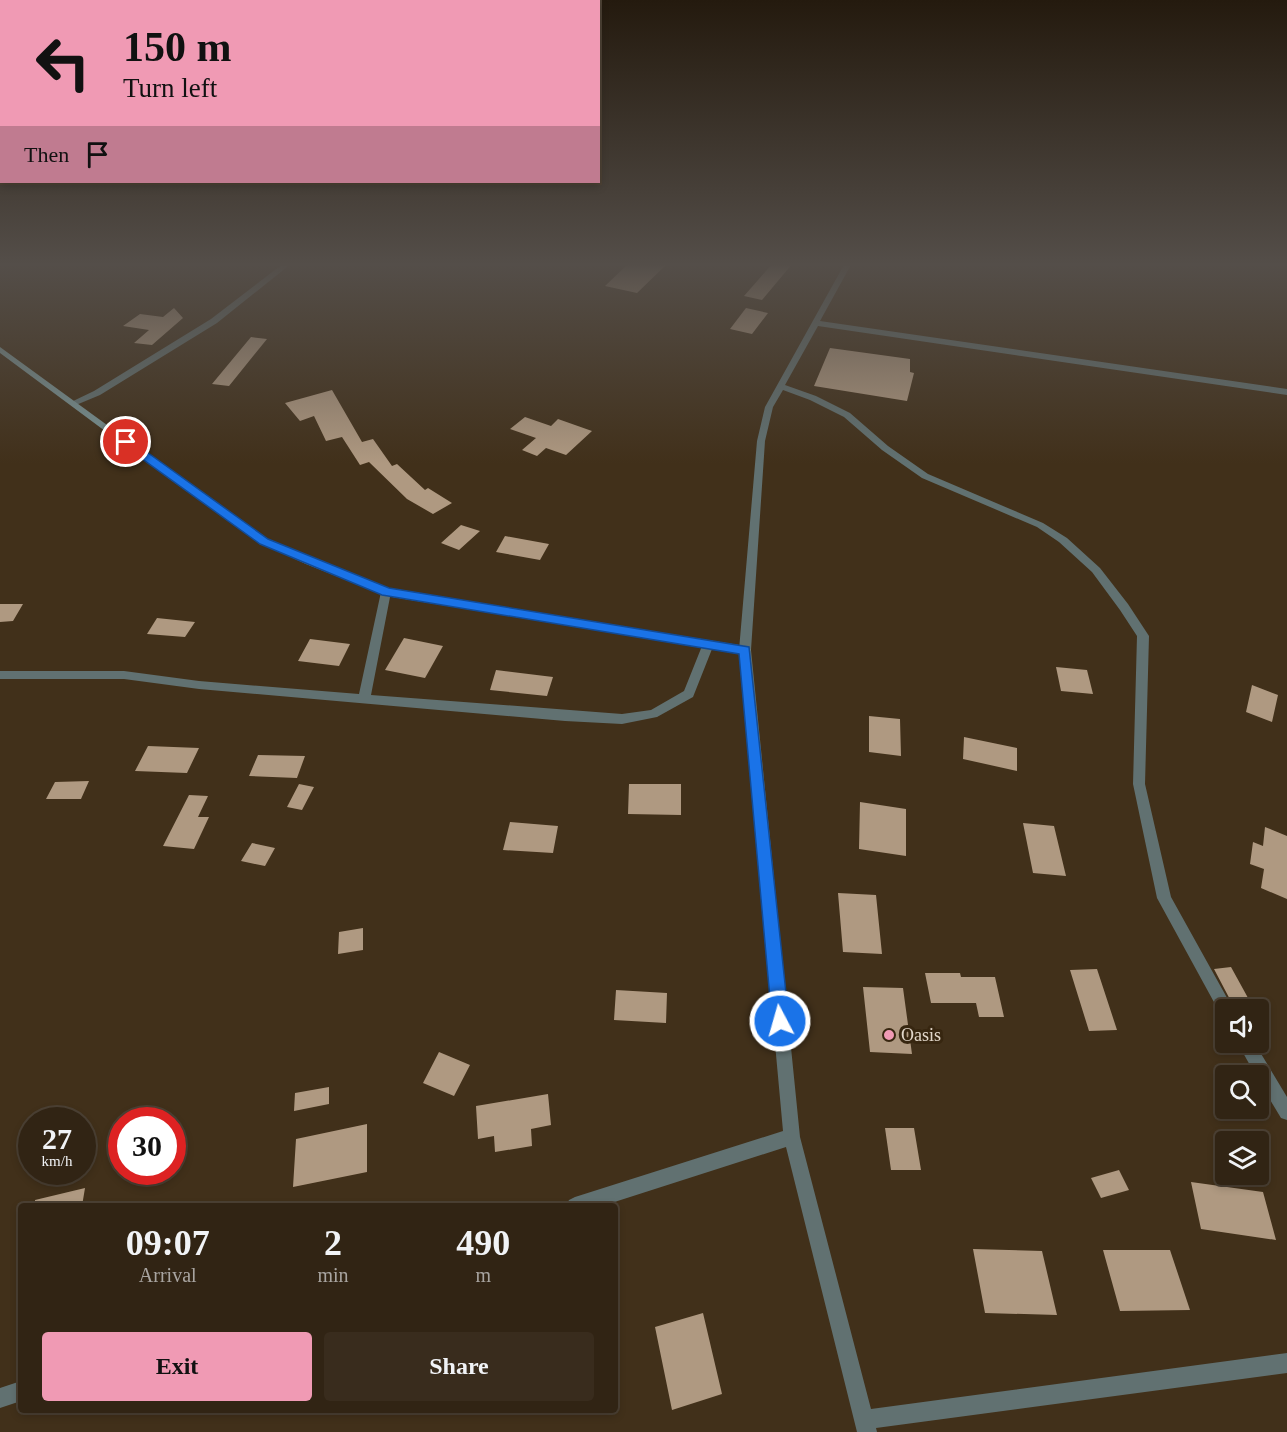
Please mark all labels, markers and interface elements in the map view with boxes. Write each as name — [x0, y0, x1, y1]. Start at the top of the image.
icon: left — [24, 24, 102, 102]
text: 150 m — [123, 24, 232, 70]
text: Turn left — [123, 73, 217, 103]
icon: arrive — [81, 138, 114, 171]
text: Then — [24, 142, 69, 167]
pin — [100, 416, 151, 467]
icon: arrive — [109, 425, 142, 458]
position arrow — [748, 989, 812, 1053]
map controls — [1215, 999, 1269, 1185]
button: sound — [1215, 999, 1269, 1053]
place label: Oasis — [901, 1025, 941, 1045]
marker: Oasis — [882, 1028, 896, 1042]
button: search — [1215, 1065, 1269, 1119]
speed limit sign: 30 — [108, 1107, 186, 1185]
text: 27 — [42, 1122, 72, 1155]
button: layers — [1215, 1131, 1269, 1185]
text: km/h — [42, 1153, 72, 1169]
text: 09:07 — [126, 1223, 210, 1263]
text: 2 — [324, 1223, 342, 1263]
text: 490 — [456, 1223, 510, 1263]
text: Arrival — [139, 1264, 197, 1286]
text: min — [317, 1264, 349, 1286]
text: m — [476, 1264, 491, 1286]
button: Exit — [42, 1332, 312, 1401]
button: Share — [324, 1332, 594, 1401]

